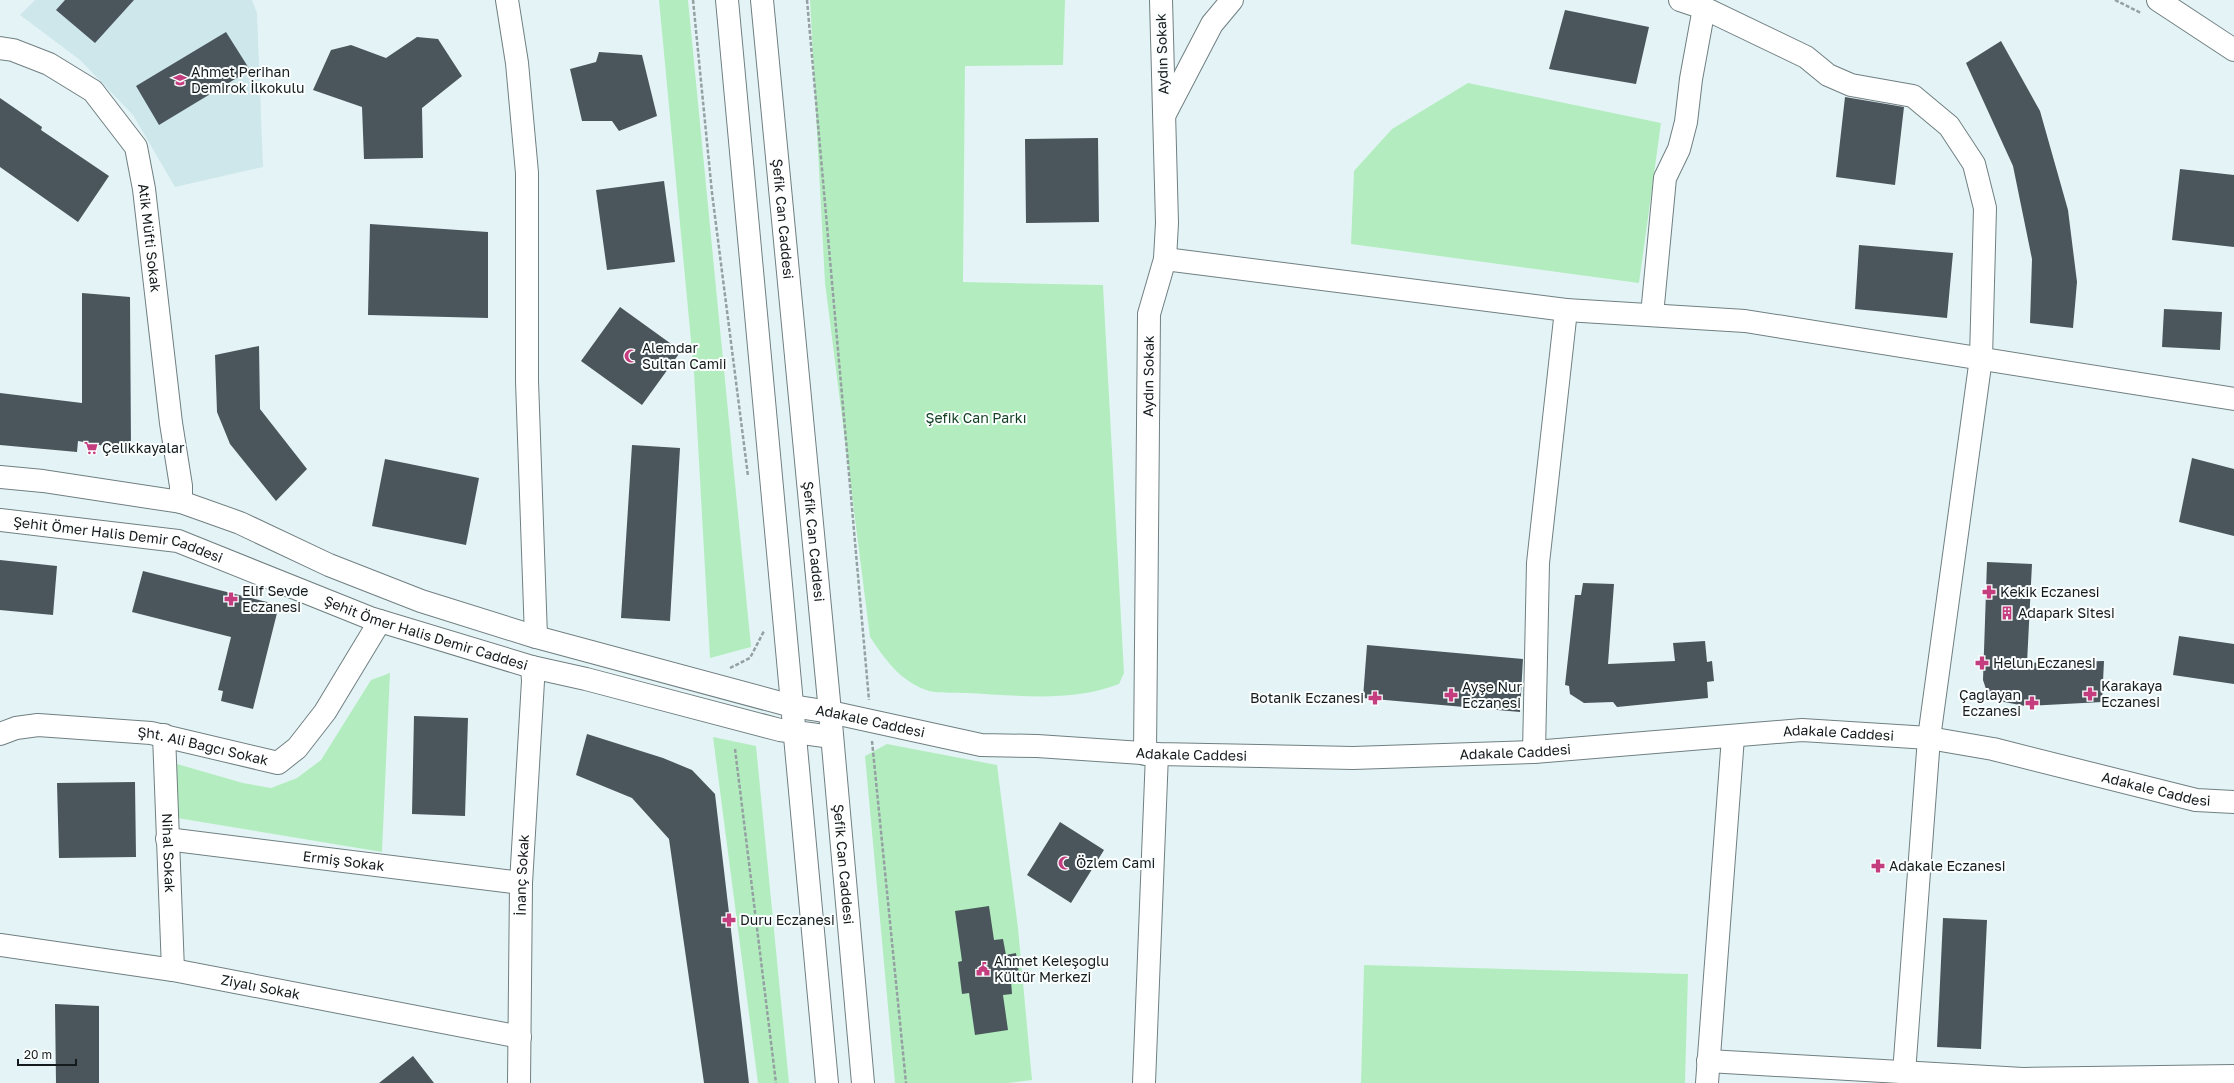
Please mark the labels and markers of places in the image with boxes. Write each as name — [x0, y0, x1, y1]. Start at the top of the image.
place label: Ahmet Perihan Demirok İlkokulu — [191, 63, 304, 96]
school or university icon: Ahmet Perihan Demirok İlkokulu — [172, 72, 188, 88]
place label: Alemdar Sultan Camii — [642, 339, 727, 372]
mosque icon: Alemdar Sultan Camii — [623, 348, 639, 364]
place label: Çelikkayalar — [102, 439, 185, 456]
supermarket icon: Çelikkayalar — [83, 440, 99, 456]
place label: Elif Sevde Eczanesi — [242, 582, 308, 615]
place label: Kekik Eczanesi — [2000, 583, 2100, 600]
pharmacy icon: Kekik Eczanesi — [1981, 584, 1997, 600]
pharmacy icon: Elif Sevde Eczanesi — [223, 591, 239, 607]
place label: Adapark Sitesi — [2018, 604, 2115, 621]
building icon: Adapark Sitesi — [1999, 605, 2015, 621]
place label: Helun Eczanesi — [1993, 654, 2096, 671]
pharmacy icon: Helun Eczanesi — [1974, 655, 1990, 671]
place label: Karakaya Eczanesi — [2101, 677, 2162, 710]
place label: Ayşe Nur Eczanesi — [1462, 678, 1523, 711]
place label: Çağlayan Eczanesi — [1959, 686, 2021, 719]
pharmacy icon: Karakaya Eczanesi — [2082, 686, 2098, 702]
pharmacy icon: Ayşe Nur Eczanesi — [1443, 687, 1459, 703]
place label: Botanik Eczanesi — [1250, 689, 1364, 706]
pharmacy icon: Botanik Eczanesi — [1367, 690, 1383, 706]
pharmacy icon: Çağlayan Eczanesi — [2024, 695, 2040, 711]
place label: Özlem Cami — [1076, 854, 1155, 871]
mosque icon: Özlem Cami — [1057, 855, 1073, 871]
place label: Adakale Eczanesi — [1889, 857, 2005, 874]
pharmacy icon: Adakale Eczanesi — [1870, 858, 1886, 874]
place label: Duru Eczanesi — [740, 911, 835, 928]
pharmacy icon: Duru Eczanesi — [721, 912, 737, 928]
place label: Ahmet Keleşoğlu Kültür Merkezi — [994, 952, 1109, 985]
public building icon: Ahmet Keleşoğlu Kültür Merkezi — [975, 961, 991, 977]

